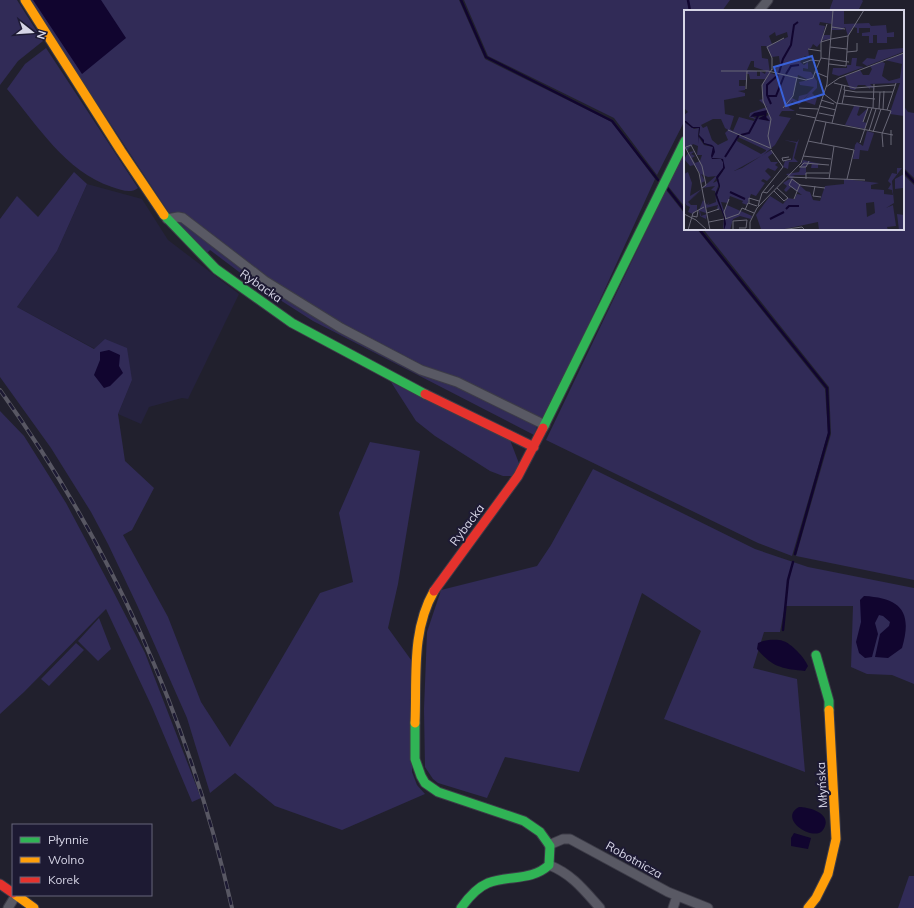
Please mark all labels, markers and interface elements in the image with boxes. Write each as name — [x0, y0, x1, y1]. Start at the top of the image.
inset map — [684, 10, 904, 230]
north arrow — [12, 12, 52, 52]
text: N — [34, 29, 49, 41]
street label: Rybacka — [237, 266, 285, 306]
street label: Rybacka — [446, 501, 487, 549]
street label: Młyńska — [813, 762, 830, 808]
legend — [12, 824, 152, 896]
text: Płynnie — [48, 832, 89, 847]
street label: Robotnicza — [603, 838, 665, 881]
text: Wolno — [48, 852, 84, 867]
text: Korek — [48, 872, 80, 887]

